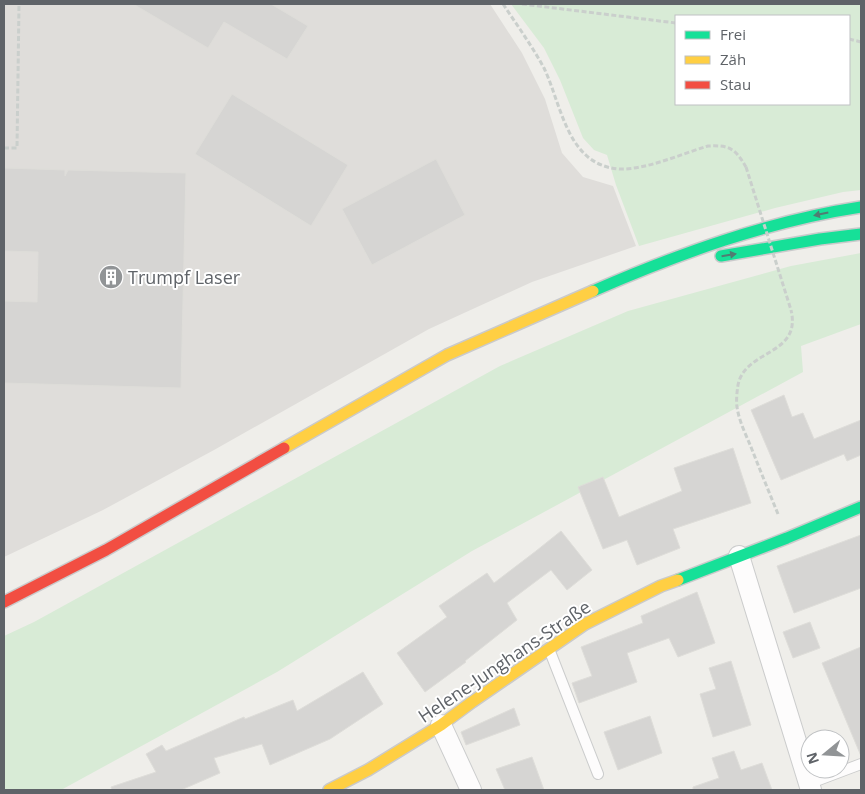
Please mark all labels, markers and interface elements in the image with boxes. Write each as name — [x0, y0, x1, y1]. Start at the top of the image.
legend — [675, 15, 850, 105]
text: Frei — [720, 24, 746, 44]
text: Zäh — [720, 49, 746, 69]
text: Stau — [720, 74, 751, 94]
one-way arrow — [814, 210, 829, 218]
one-way arrow — [721, 251, 737, 259]
building icon: Trumpf Laser — [98, 264, 124, 290]
place label: Trumpf Laser — [128, 265, 241, 289]
street label: Helene-Junghans-Straße — [413, 594, 595, 728]
north arrow — [800, 729, 850, 779]
text: N — [801, 750, 823, 767]

